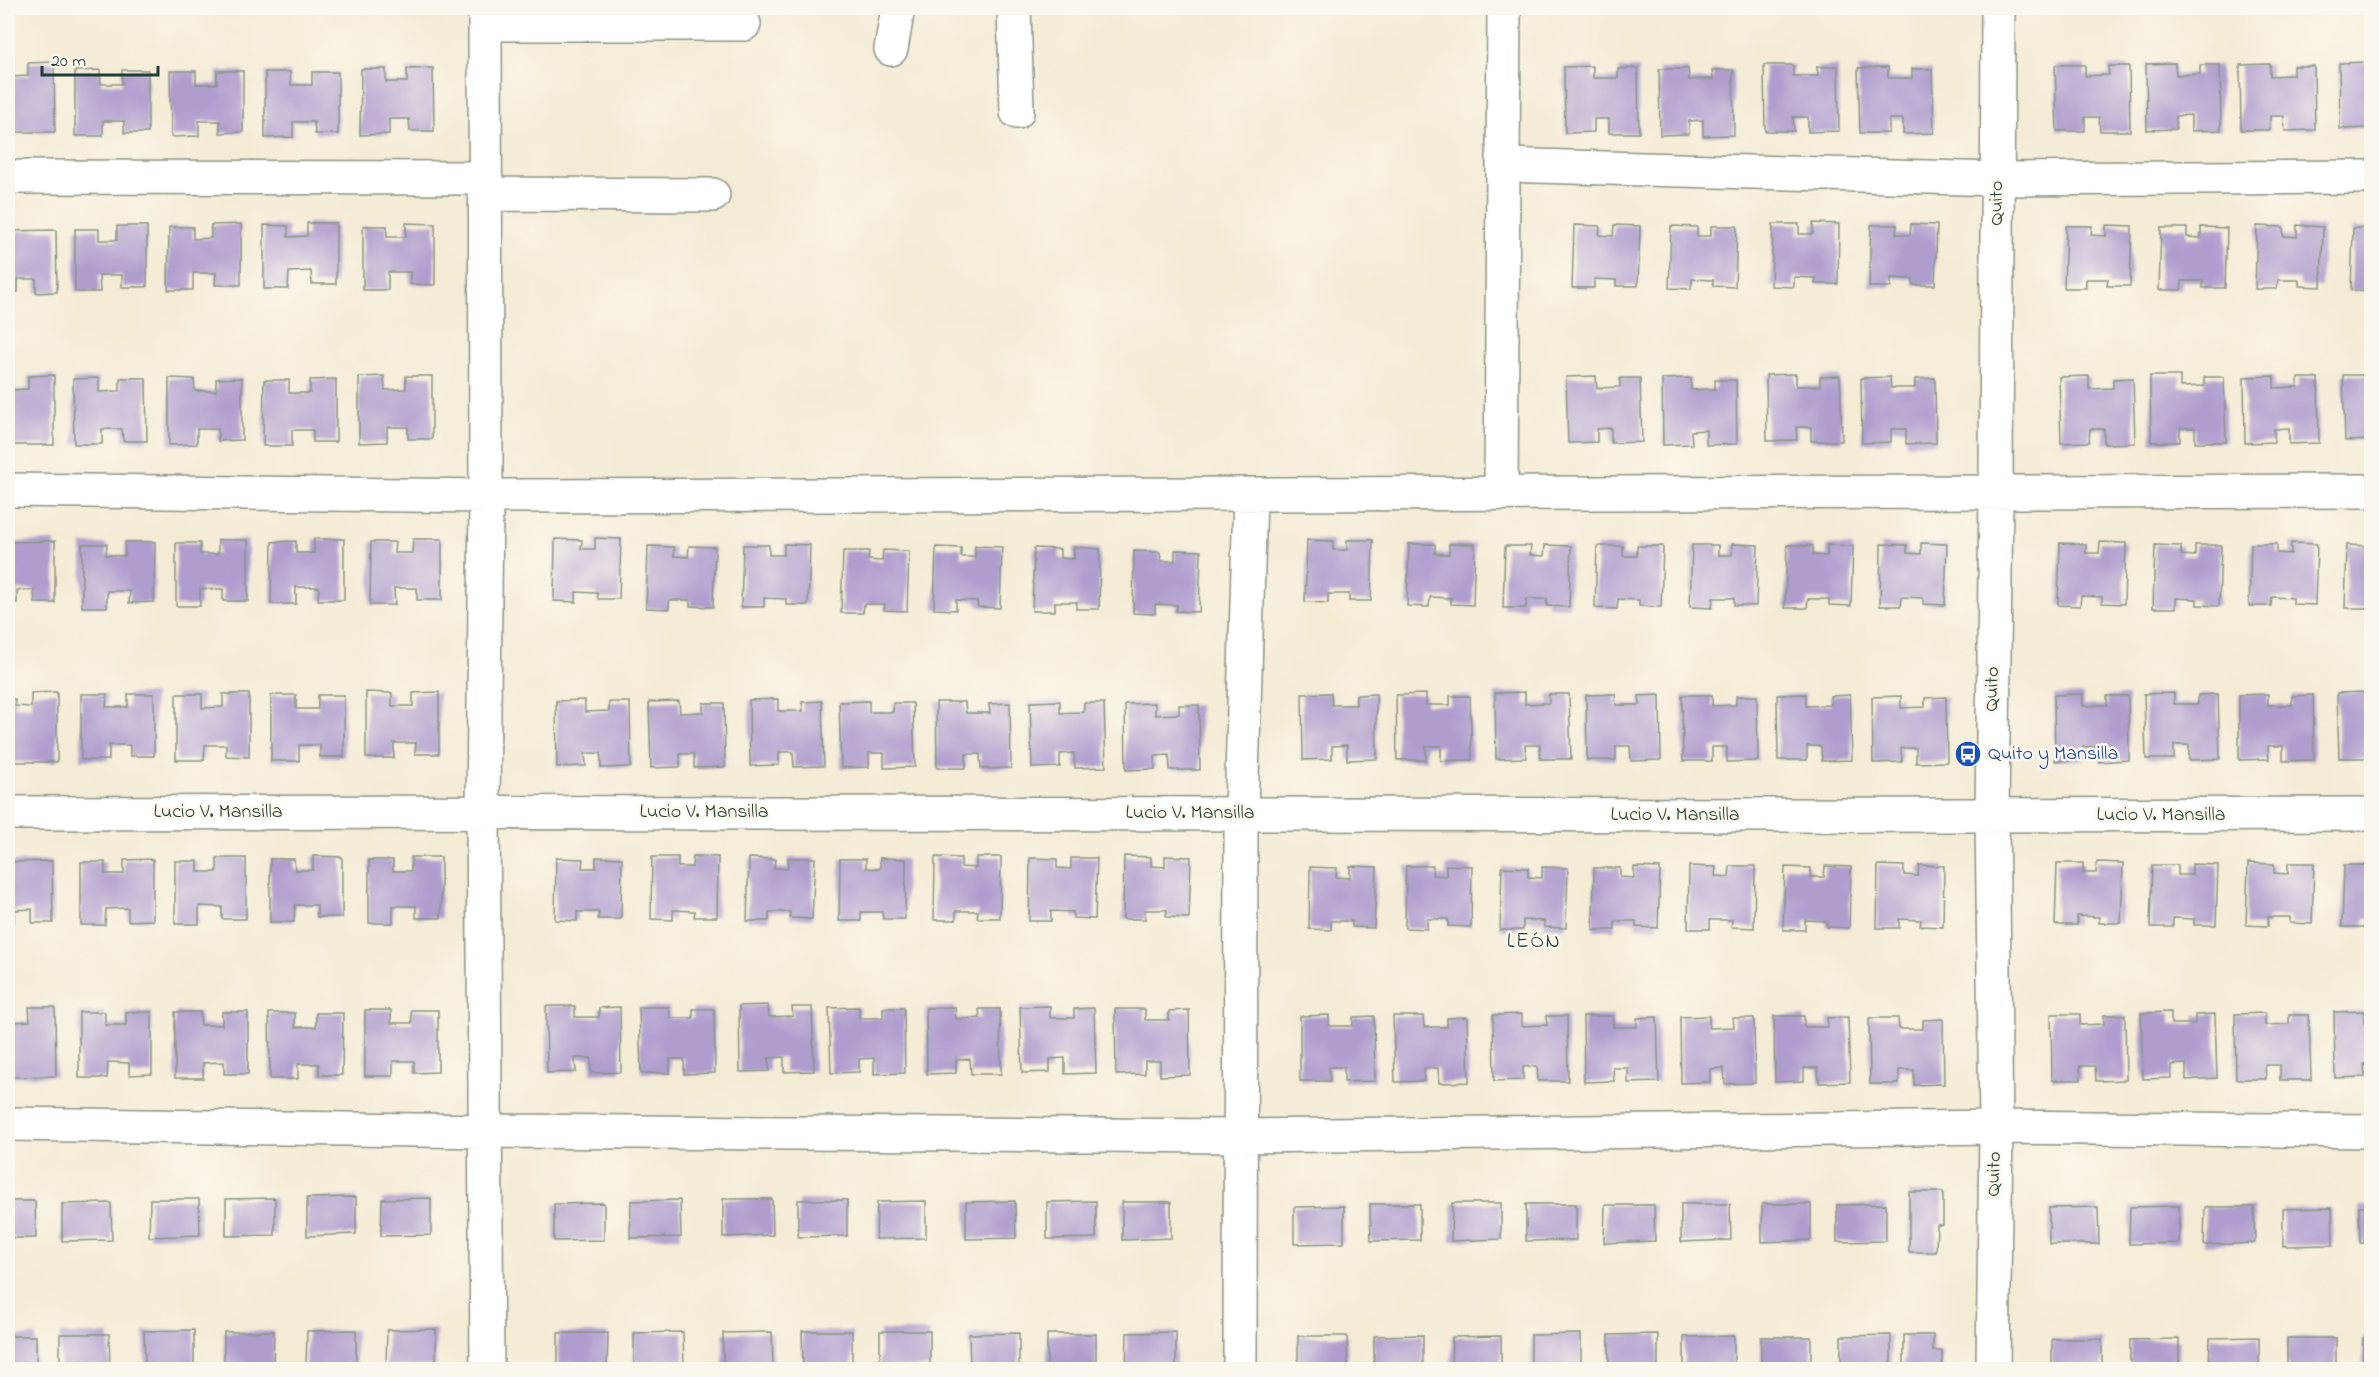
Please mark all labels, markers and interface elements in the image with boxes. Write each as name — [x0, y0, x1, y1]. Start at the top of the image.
scale bar — [42, 39, 158, 77]
text: 20 m — [51, 49, 86, 75]
street label: Quito — [1983, 181, 2012, 225]
street label: Quito — [1978, 666, 2008, 712]
bus stop icon: Quito y Mansilla — [1953, 739, 1983, 769]
place label: Quito y Mansilla — [1988, 740, 2118, 769]
street label: Lucio V. Mansilla — [153, 798, 283, 827]
street label: Lucio V. Mansilla — [639, 798, 769, 827]
street label: Lucio V. Mansilla — [1125, 799, 1255, 828]
street label: Lucio V. Mansilla — [1610, 801, 1740, 830]
street label: Lucio V. Mansilla — [2096, 801, 2226, 830]
district label: LEÓN — [1507, 927, 1561, 957]
street label: Quito — [1980, 1151, 2010, 1197]

